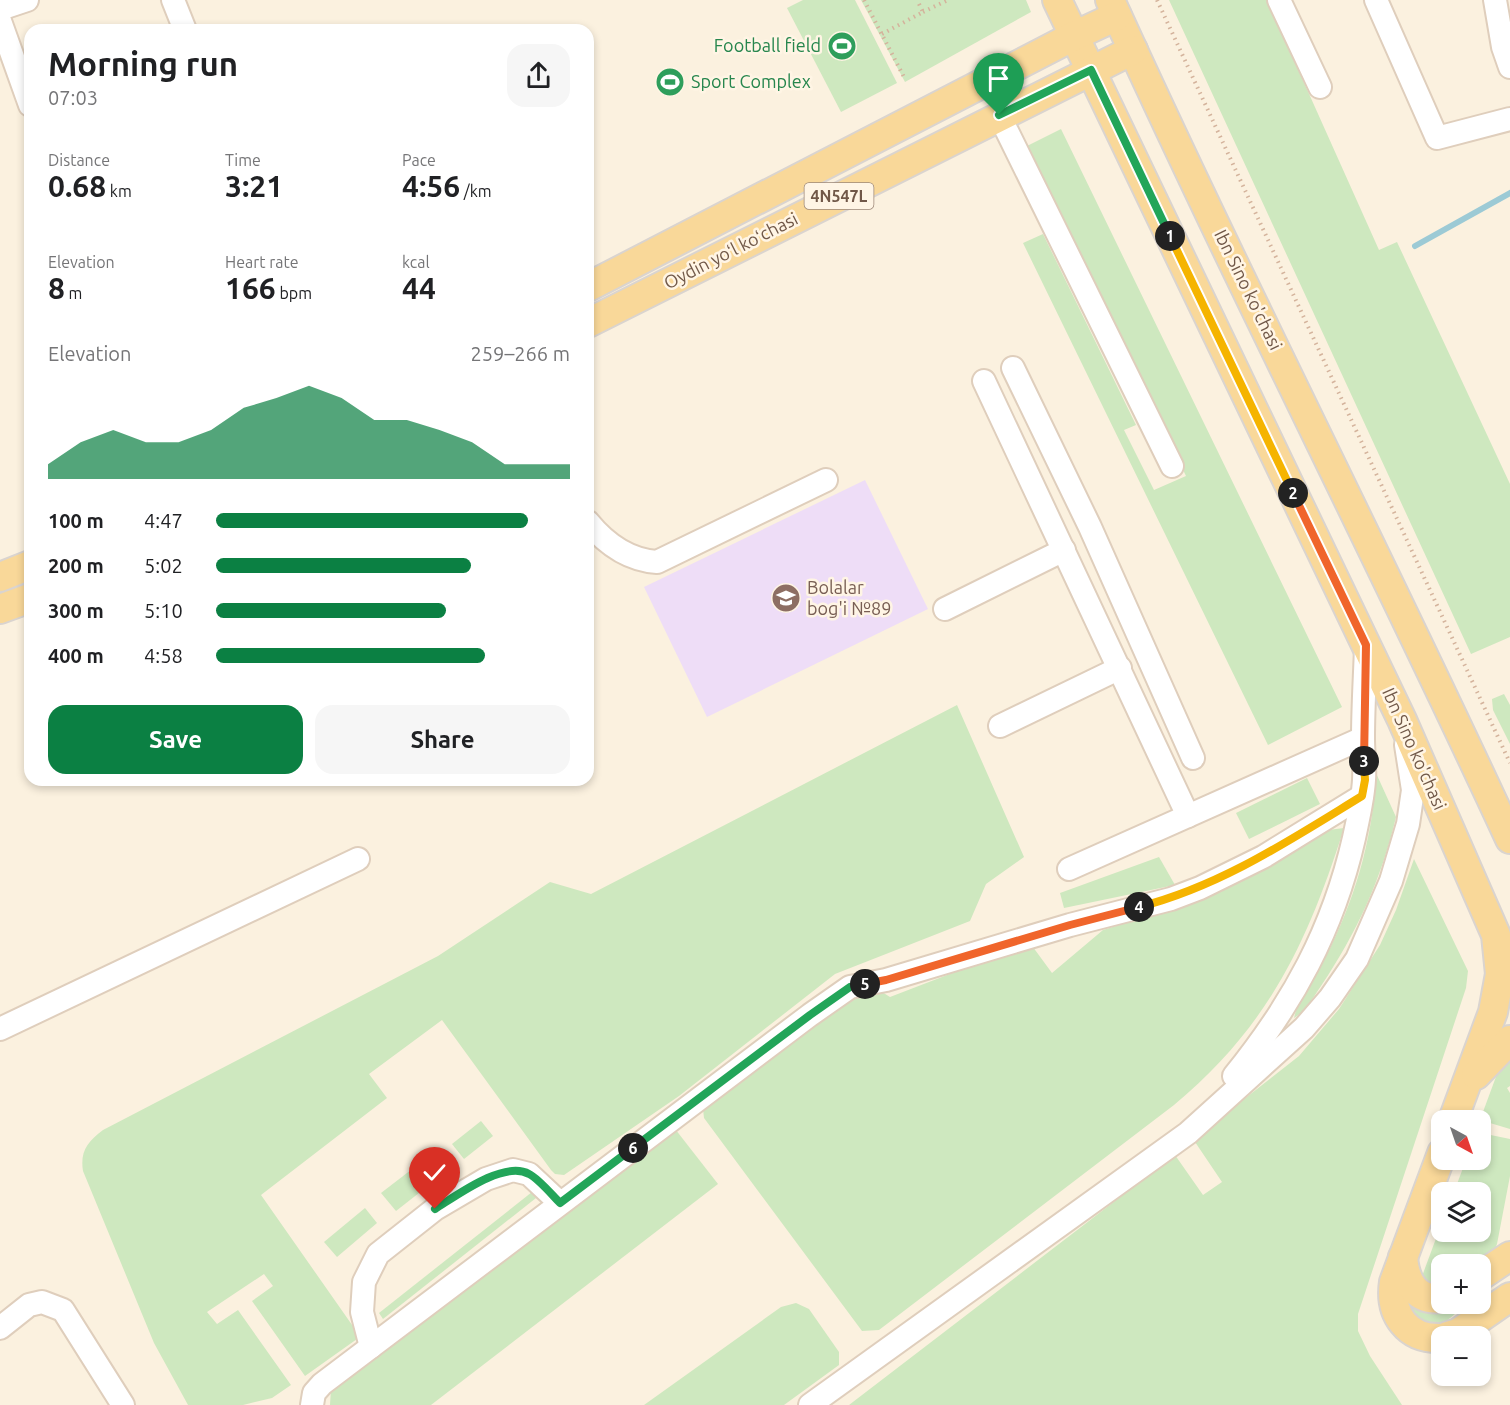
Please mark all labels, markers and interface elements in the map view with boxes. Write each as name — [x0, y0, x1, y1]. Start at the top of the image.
sports icon: Football field — [826, 30, 858, 62]
place label: Football field — [714, 35, 821, 55]
button: share — [507, 44, 570, 107]
text: Morning run — [48, 45, 238, 82]
pin — [973, 53, 1024, 115]
icon: arrive — [982, 62, 1015, 95]
sports icon: Sport Complex — [654, 66, 686, 98]
place label: Sport Complex — [691, 71, 811, 91]
text: 07:03 — [48, 86, 98, 109]
text: Distance — [48, 151, 110, 169]
text: Time — [225, 151, 261, 169]
text: Pace — [402, 151, 436, 169]
text: 0.68 — [48, 169, 106, 203]
text: 3:21 — [225, 169, 283, 203]
text: 4:56 — [402, 169, 460, 203]
text: km — [106, 182, 132, 200]
text: /km — [460, 182, 492, 200]
road number: 4N547L — [804, 183, 874, 209]
street label: Oydin yoʻl koʻchasi — [660, 208, 801, 292]
pin: 1 — [1155, 221, 1185, 251]
street label: Ibn Sino ko'chasi — [1211, 226, 1287, 353]
text: 1 — [1165, 227, 1175, 245]
text: Elevation — [48, 253, 115, 271]
text: Heart rate — [225, 253, 299, 271]
text: kcal — [402, 253, 430, 271]
text: 8 — [48, 271, 65, 305]
text: 166 — [225, 271, 276, 305]
text: 44 — [402, 271, 436, 305]
text: m — [65, 284, 82, 302]
text: bpm — [276, 284, 312, 302]
text: Elevation — [48, 342, 131, 365]
text: 259–266 m — [471, 342, 570, 365]
pin: 2 — [1278, 478, 1308, 508]
text: 2 — [1288, 484, 1298, 502]
text: 100 m — [48, 509, 104, 532]
text: 4:47 — [144, 509, 183, 532]
text: 200 m — [48, 554, 104, 577]
text: 5:02 — [144, 554, 183, 577]
place label: Bolalar bog'i №89 — [807, 577, 891, 618]
school or university icon: Bolalar bog'i №89 — [770, 582, 802, 614]
text: 300 m — [48, 599, 104, 622]
text: 5:10 — [144, 599, 183, 622]
text: 400 m — [48, 644, 104, 667]
text: 4:58 — [144, 644, 183, 667]
street label: Ibn Sino ko'chasi — [1379, 684, 1451, 813]
button: Save — [48, 705, 303, 774]
button: Share — [315, 705, 570, 774]
pin: 3 — [1349, 746, 1379, 776]
text: 3 — [1359, 752, 1369, 770]
pin: 4 — [1124, 892, 1154, 922]
text: 4 — [1134, 898, 1144, 916]
pin: 5 — [850, 969, 880, 999]
text: 5 — [860, 975, 870, 993]
north arrow — [1431, 1110, 1491, 1170]
map controls — [1431, 1110, 1491, 1386]
pin: 6 — [618, 1133, 648, 1163]
text: 6 — [628, 1139, 638, 1157]
pin — [409, 1147, 460, 1209]
icon: check — [418, 1156, 451, 1189]
button: layers — [1431, 1182, 1491, 1242]
button: + — [1431, 1254, 1491, 1314]
button: − — [1431, 1326, 1491, 1386]

